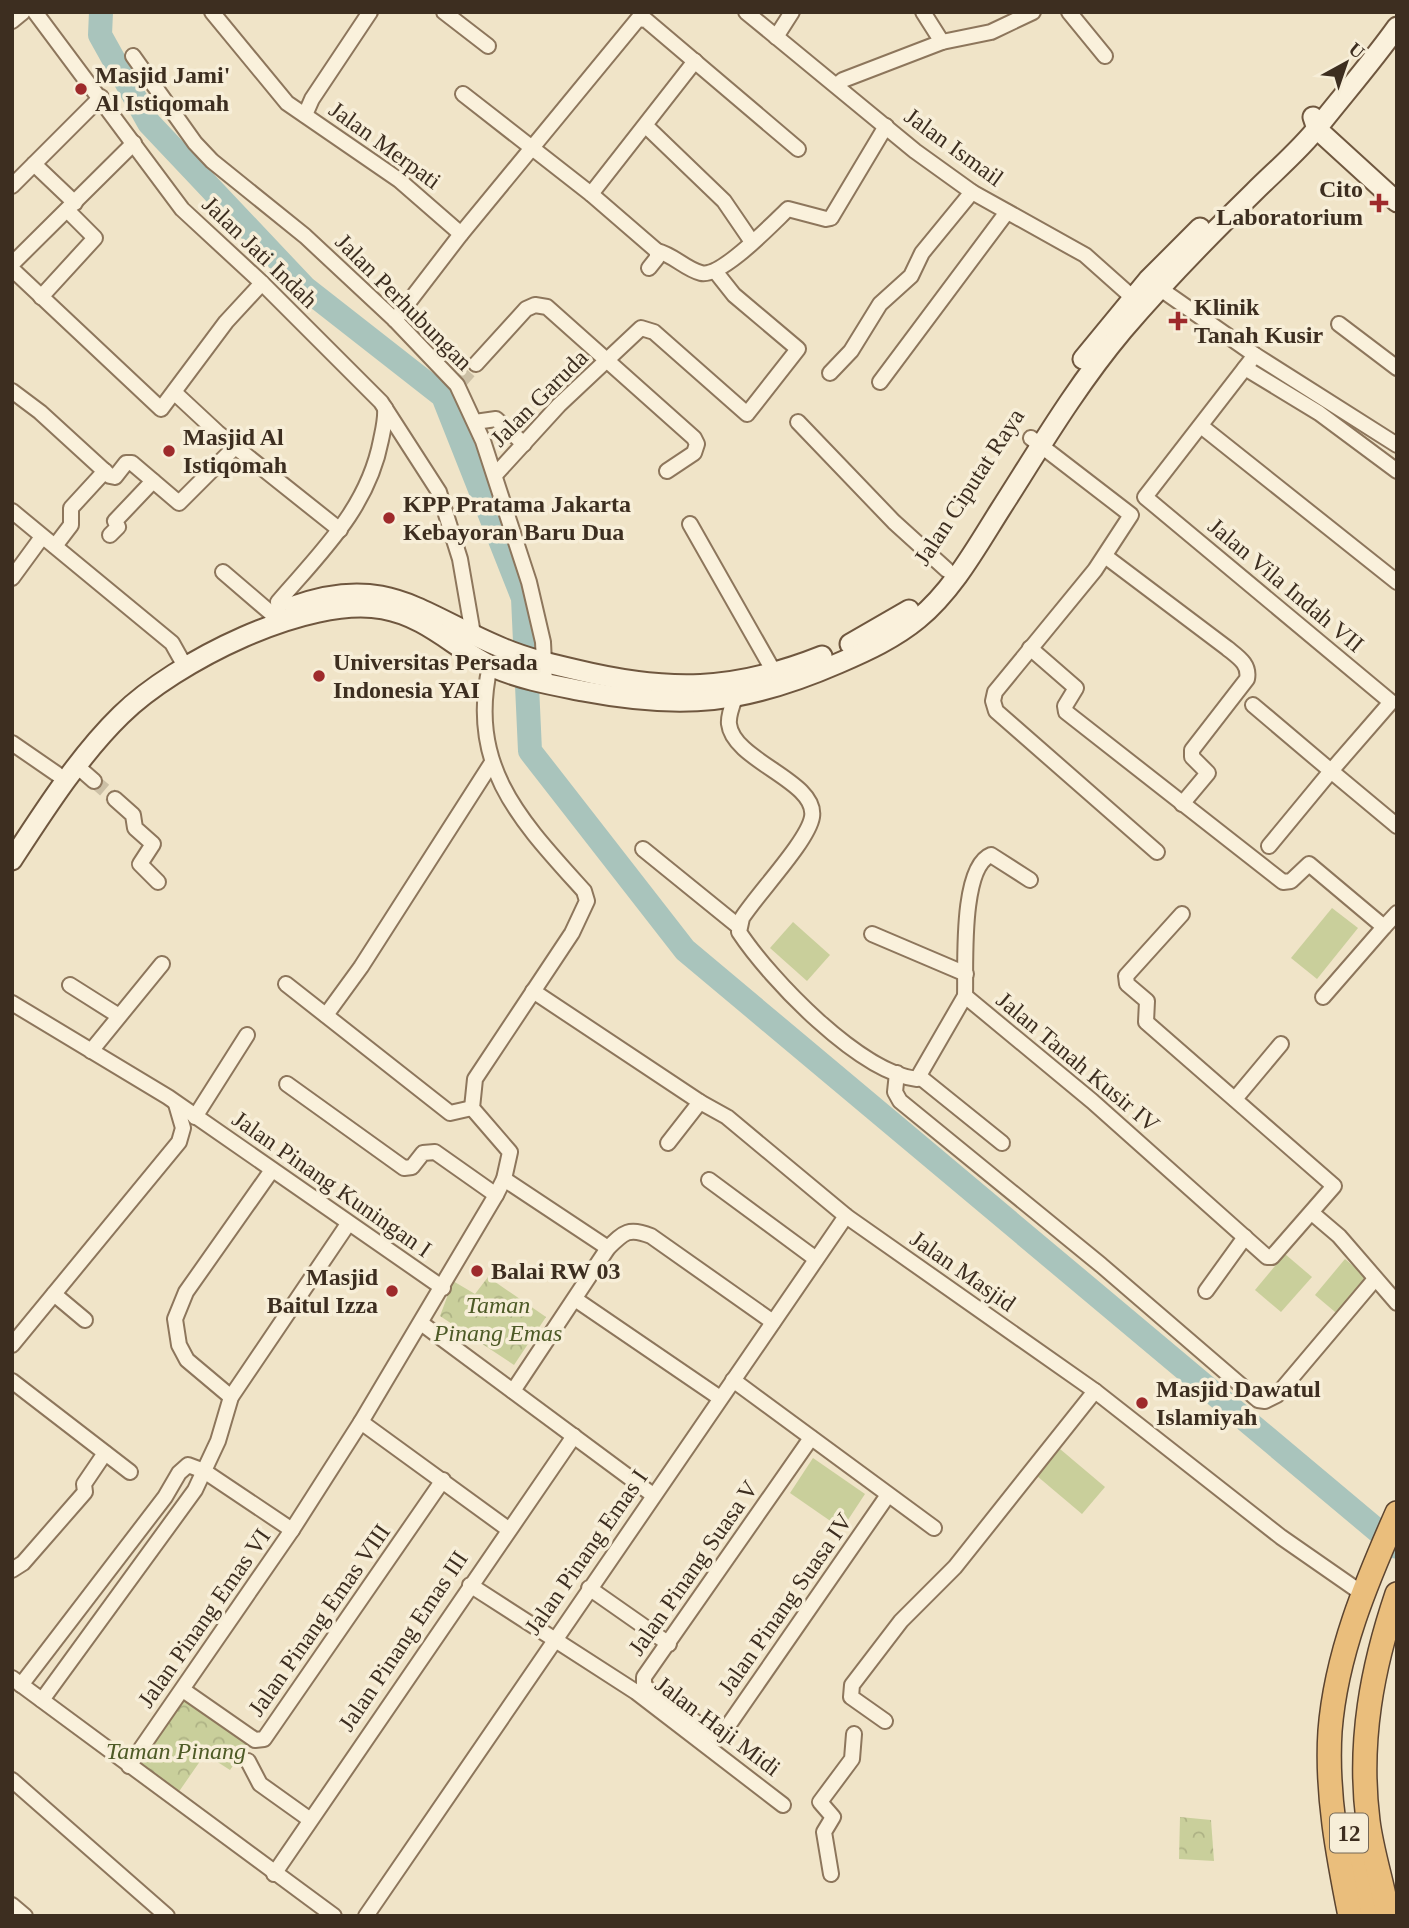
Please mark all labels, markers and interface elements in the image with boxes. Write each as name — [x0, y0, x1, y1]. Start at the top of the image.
north arrow — [1311, 28, 1381, 98]
text: U — [1345, 38, 1369, 63]
place label: Masjid Jami' Al Istiqomah — [95, 62, 230, 116]
marker: Masjid Jami' Al Istiqomah — [73, 81, 89, 97]
street label: Jalan Merpati — [324, 96, 446, 194]
street label: Jalan Ismail — [900, 103, 1009, 192]
place label: Cito Laboratorium — [1216, 176, 1363, 230]
street label: Jalan Jati Indah — [197, 191, 323, 313]
marker: Cito Laboratorium — [1369, 193, 1389, 213]
street label: Jalan Perhubungan — [330, 228, 478, 376]
place label: Klinik Tanah Kusir — [1194, 294, 1324, 348]
marker: Klinik Tanah Kusir — [1168, 311, 1188, 331]
street label: Jalan Garuda — [485, 344, 593, 452]
street label: Jalan Ciputat Raya — [909, 404, 1029, 570]
place label: Masjid Al Istiqomah — [183, 424, 287, 478]
marker: Masjid Al Istiqomah — [161, 443, 177, 459]
place label: KPP Pratama Jakarta Kebayoran Baru Dua — [403, 491, 631, 545]
marker: KPP Pratama Jakarta Kebayoran Baru Dua — [381, 510, 397, 526]
street label: Jalan Vila Indah VII — [1203, 513, 1369, 657]
place label: Universitas Persada Indonesia YAI — [333, 649, 538, 703]
marker: Universitas Persada Indonesia YAI — [311, 668, 327, 684]
street label: Jalan Tanah Kusir IV — [992, 987, 1165, 1138]
street label: Jalan Pinang Kuningan I — [228, 1105, 436, 1263]
street label: Jalan Masjid — [906, 1225, 1020, 1317]
place label: Balai RW 03 — [491, 1258, 620, 1284]
marker: Balai RW 03 — [469, 1263, 485, 1279]
place label: Masjid Baitul Izza — [267, 1264, 379, 1318]
marker: Masjid Baitul Izza — [384, 1283, 400, 1299]
park label: Taman Pinang Emas — [433, 1292, 562, 1346]
place label: Masjid Dawatul Islamiyah — [1156, 1376, 1321, 1430]
marker: Masjid Dawatul Islamiyah — [1134, 1395, 1150, 1411]
street label: Jalan Pinang Emas I — [519, 1465, 653, 1639]
street label: Jalan Pinang Suasa V — [623, 1475, 763, 1660]
street label: Jalan Pinang Suasa IV — [713, 1508, 858, 1700]
street label: Jalan Pinang Emas VIII — [243, 1519, 395, 1721]
street label: Jalan Pinang Emas VI — [132, 1524, 276, 1712]
street label: Jalan Pinang Emas III — [333, 1546, 473, 1736]
street label: Jalan Haji Midi — [651, 1671, 786, 1782]
park label: Taman Pinang — [106, 1738, 246, 1764]
road number: 12 — [1330, 1814, 1368, 1852]

